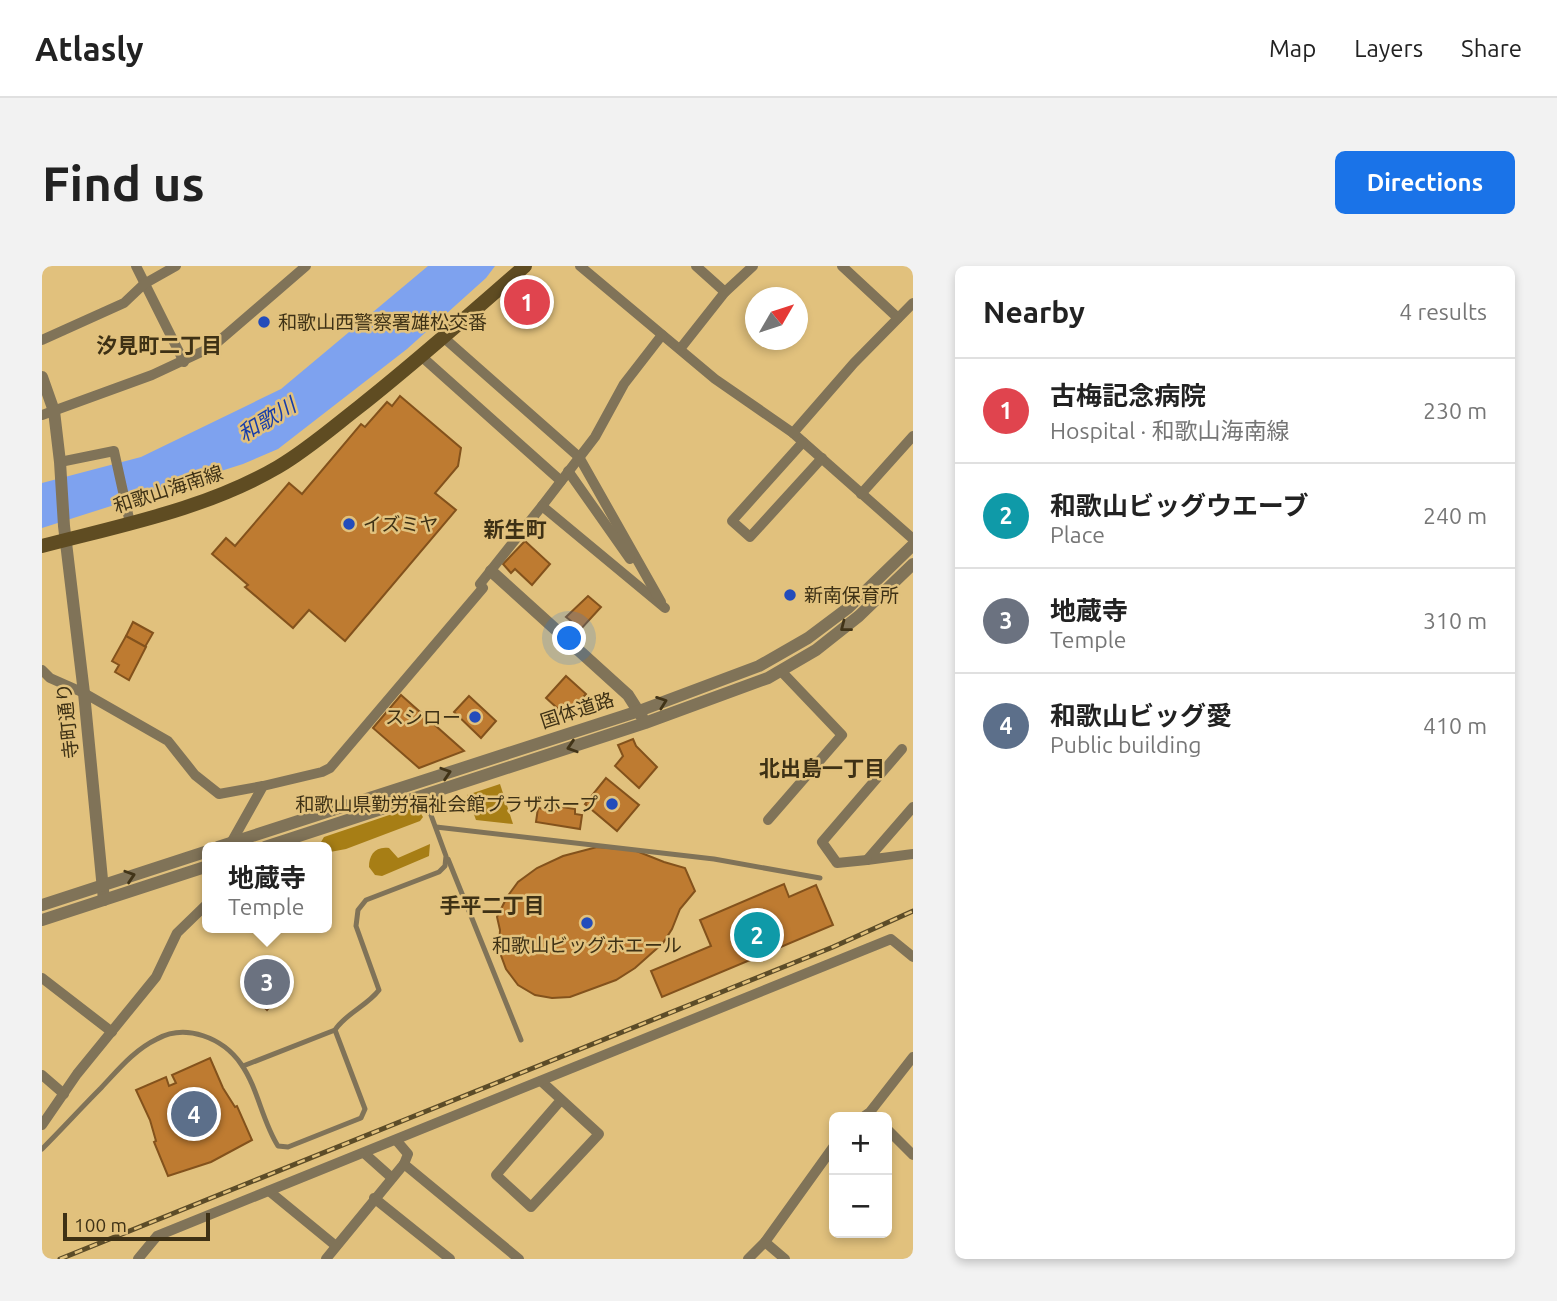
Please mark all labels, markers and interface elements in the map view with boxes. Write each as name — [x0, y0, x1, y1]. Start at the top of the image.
text: Atlasly — [35, 30, 144, 67]
text: Map — [1269, 35, 1316, 62]
text: Layers — [1354, 35, 1423, 62]
text: Share — [1461, 35, 1522, 62]
button: Directions — [1335, 151, 1515, 214]
text: Find us — [42, 155, 205, 210]
pin: 1 — [504, 276, 550, 328]
north arrow — [745, 287, 808, 350]
text: Nearby — [983, 295, 1085, 329]
text: 4 results — [1399, 299, 1487, 324]
place label: 和歌山西警察署雄松交番 — [278, 311, 487, 333]
marker: 和歌山西警察署雄松交番 — [256, 314, 272, 330]
district label: 汐見町二丁目 — [96, 333, 222, 357]
text: 古梅記念病院 — [1050, 381, 1206, 410]
water label: 和歌川 — [233, 392, 301, 446]
text: 1 — [1000, 398, 1012, 423]
text: 230 m — [1423, 398, 1487, 423]
text: Hospital · 和歌山海南線 — [1050, 418, 1290, 443]
street label: 和歌山海南線 — [110, 461, 226, 517]
text: 和歌山ビッグウエーブ — [1050, 491, 1308, 520]
text: 2 — [1000, 503, 1012, 528]
text: 240 m — [1423, 503, 1487, 528]
place label: イズミヤ — [363, 513, 438, 535]
marker: イズミヤ — [341, 516, 357, 532]
district label: 新生町 — [484, 517, 547, 541]
text: Place — [1050, 522, 1105, 547]
place label: 新南保育所 — [804, 584, 899, 606]
marker: 新南保育所 — [782, 587, 798, 603]
text: 地蔵寺 — [1050, 596, 1128, 625]
text: 3 — [1000, 608, 1012, 633]
text: 310 m — [1423, 608, 1487, 633]
one-way arrow — [841, 619, 853, 632]
your location — [552, 621, 586, 655]
text: Temple — [1050, 627, 1126, 652]
street label: 寺町通り — [52, 682, 82, 760]
street label: 国体道路 — [537, 688, 617, 732]
one-way arrow — [656, 696, 668, 710]
text: 和歌山ビッグ愛 — [1050, 701, 1232, 730]
place label: スシロー — [385, 706, 461, 728]
marker: スシロー — [467, 709, 483, 725]
text: 4 — [1000, 713, 1012, 738]
text: 410 m — [1423, 713, 1487, 738]
text: Public building — [1050, 732, 1202, 757]
one-way arrow — [566, 739, 578, 753]
district label: 北出島一丁目 — [759, 756, 885, 780]
one-way arrow — [440, 766, 452, 781]
place label: 和歌山県勤労福祉会館プラザホープ — [295, 793, 598, 815]
marker: 和歌山県勤労福祉会館プラザホープ — [604, 796, 620, 812]
popup — [202, 842, 332, 933]
text: 地蔵寺 — [228, 863, 306, 892]
one-way arrow — [124, 870, 136, 884]
district label: 手平二丁目 — [440, 893, 545, 917]
text: Temple — [228, 894, 304, 919]
pin: 2 — [734, 909, 780, 961]
marker: 和歌山ビッグホエール — [579, 915, 595, 931]
place label: 和歌山ビッグホエール — [492, 934, 682, 956]
pin: 3 — [244, 956, 290, 1008]
pin: 4 — [171, 1088, 217, 1140]
map controls — [829, 1112, 892, 1238]
button: + — [829, 1112, 892, 1175]
button: − — [829, 1175, 892, 1238]
scale bar — [63, 1210, 210, 1242]
text: 100 m — [74, 1214, 127, 1236]

